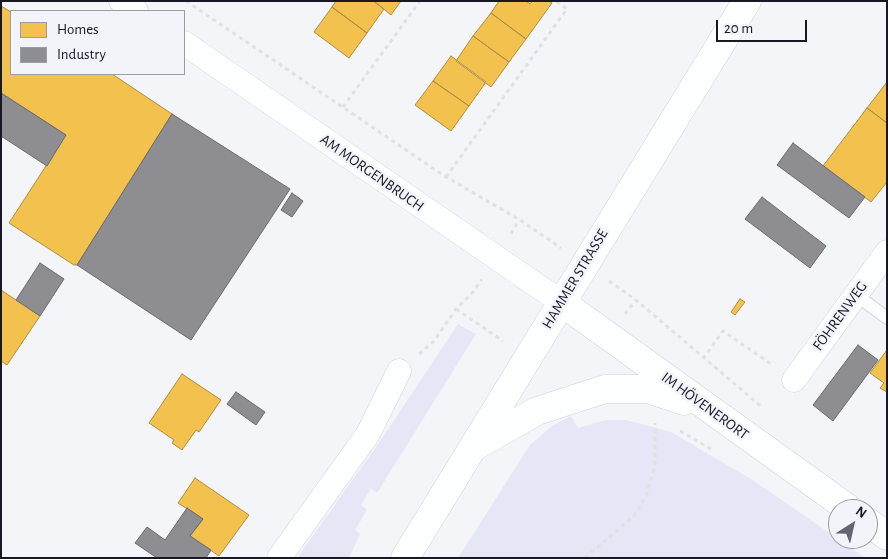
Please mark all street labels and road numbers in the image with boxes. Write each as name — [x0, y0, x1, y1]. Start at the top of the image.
street label: AM MORGENBRUCH — [317, 130, 427, 216]
street label: HAMMER STRASSE — [538, 226, 612, 332]
street label: FÖHRENWEG — [809, 278, 871, 354]
street label: IM HÖVENERORT — [658, 368, 752, 444]

